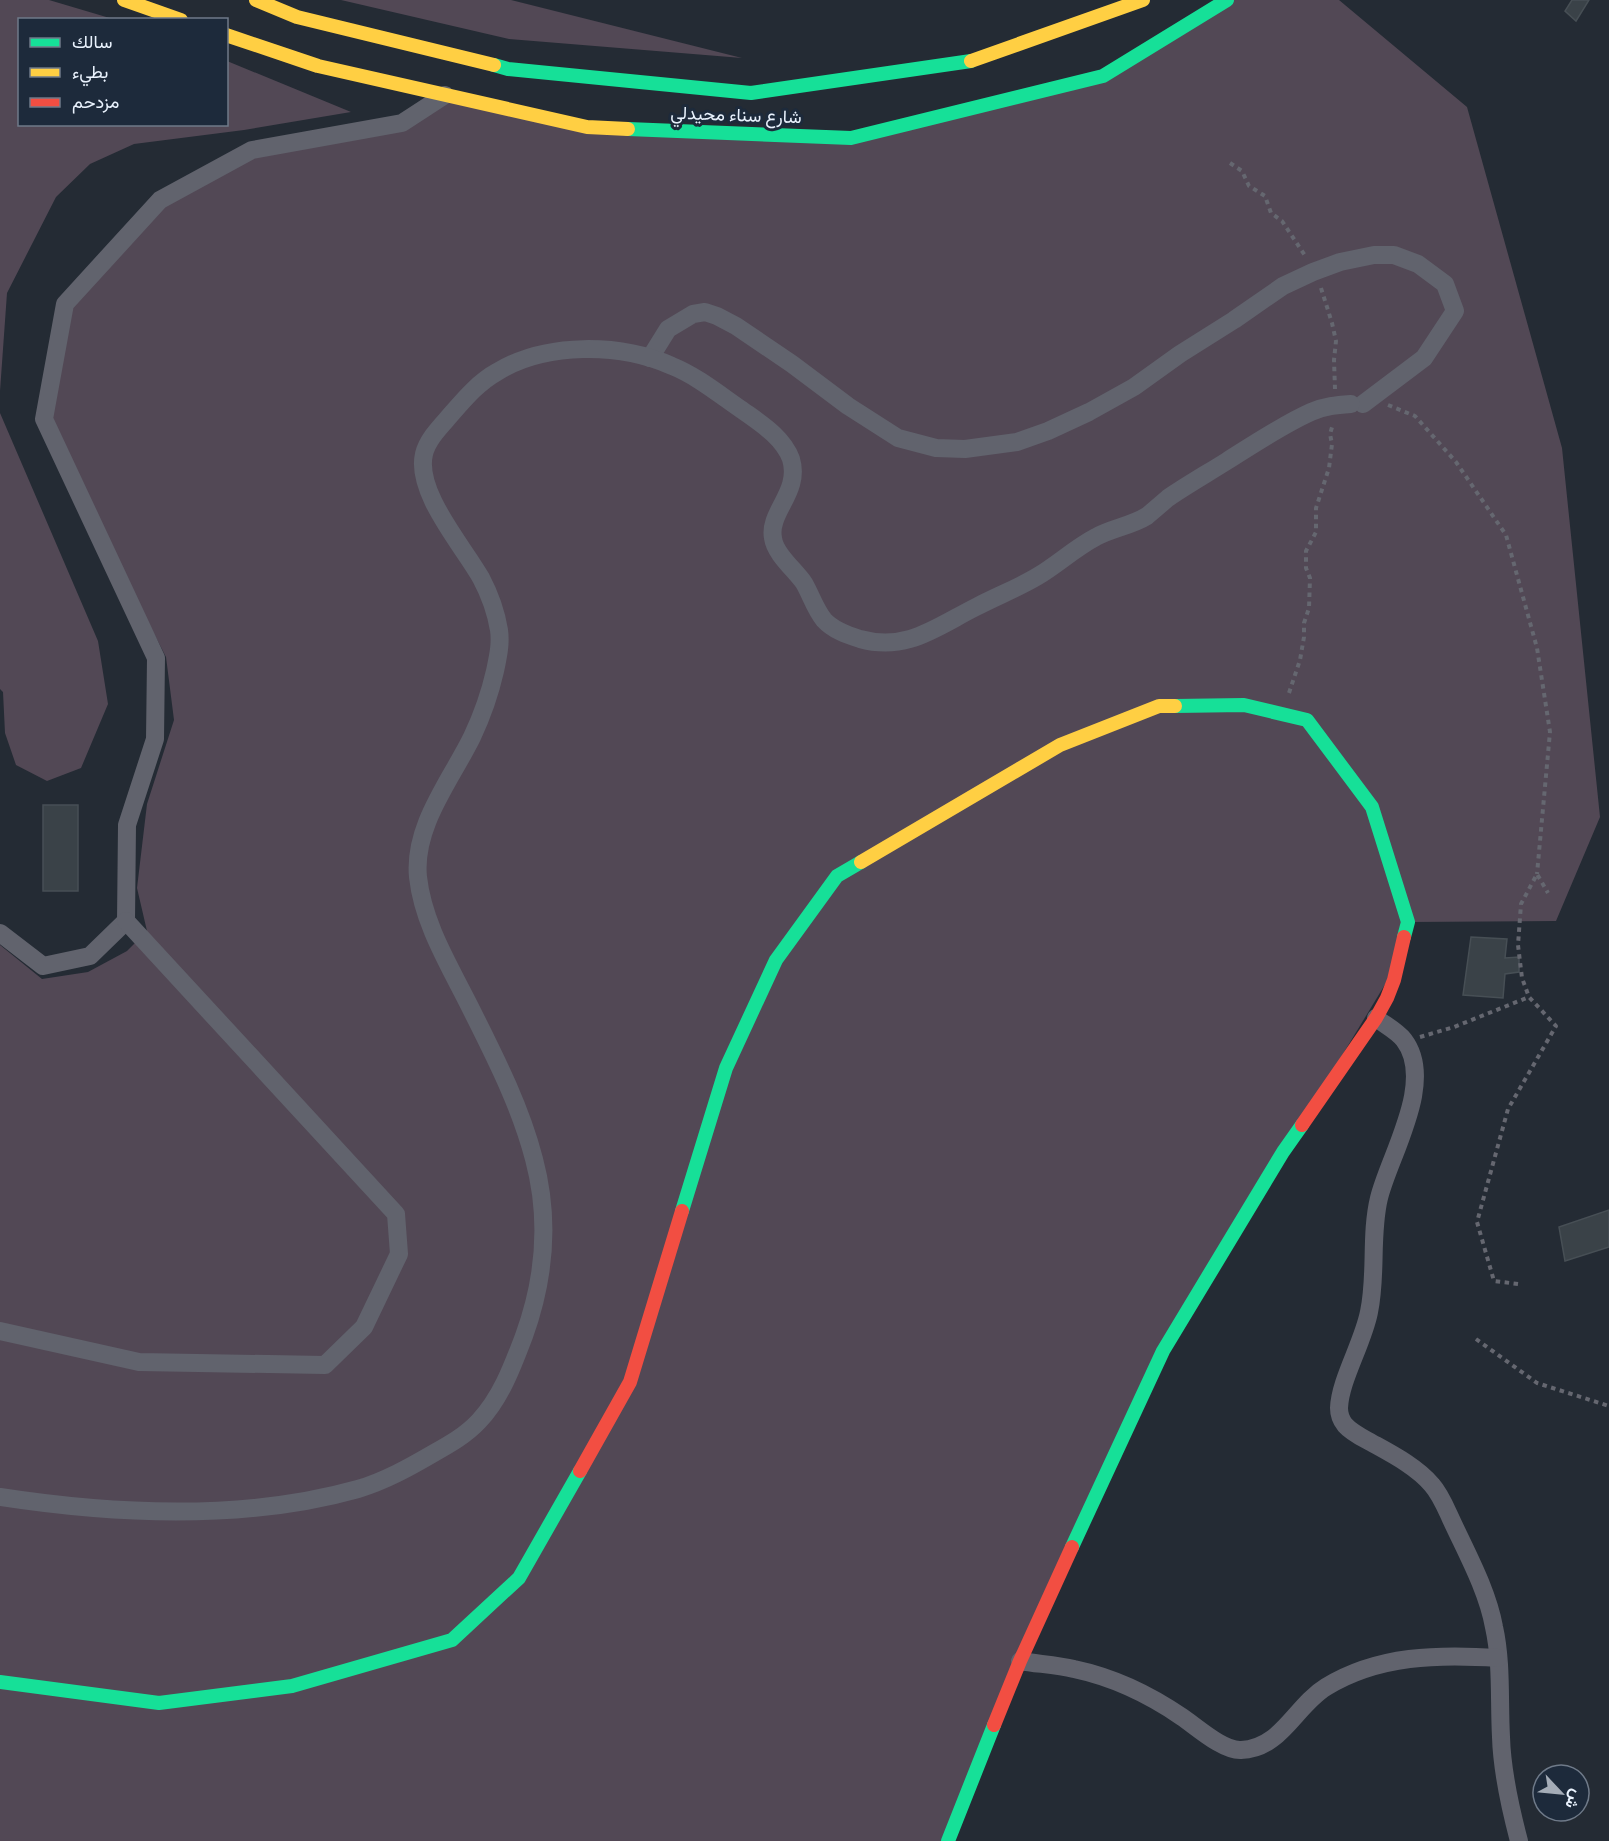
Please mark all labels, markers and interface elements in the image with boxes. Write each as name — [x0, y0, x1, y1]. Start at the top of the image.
legend — [18, 18, 228, 126]
text: سالك — [72, 31, 112, 53]
text: بطيء — [72, 61, 108, 87]
text: مزدحم — [72, 91, 119, 114]
street label: شارع سناء محيدلي — [670, 102, 802, 132]
north arrow — [1531, 1763, 1591, 1823]
text: ش — [1561, 1787, 1587, 1812]

